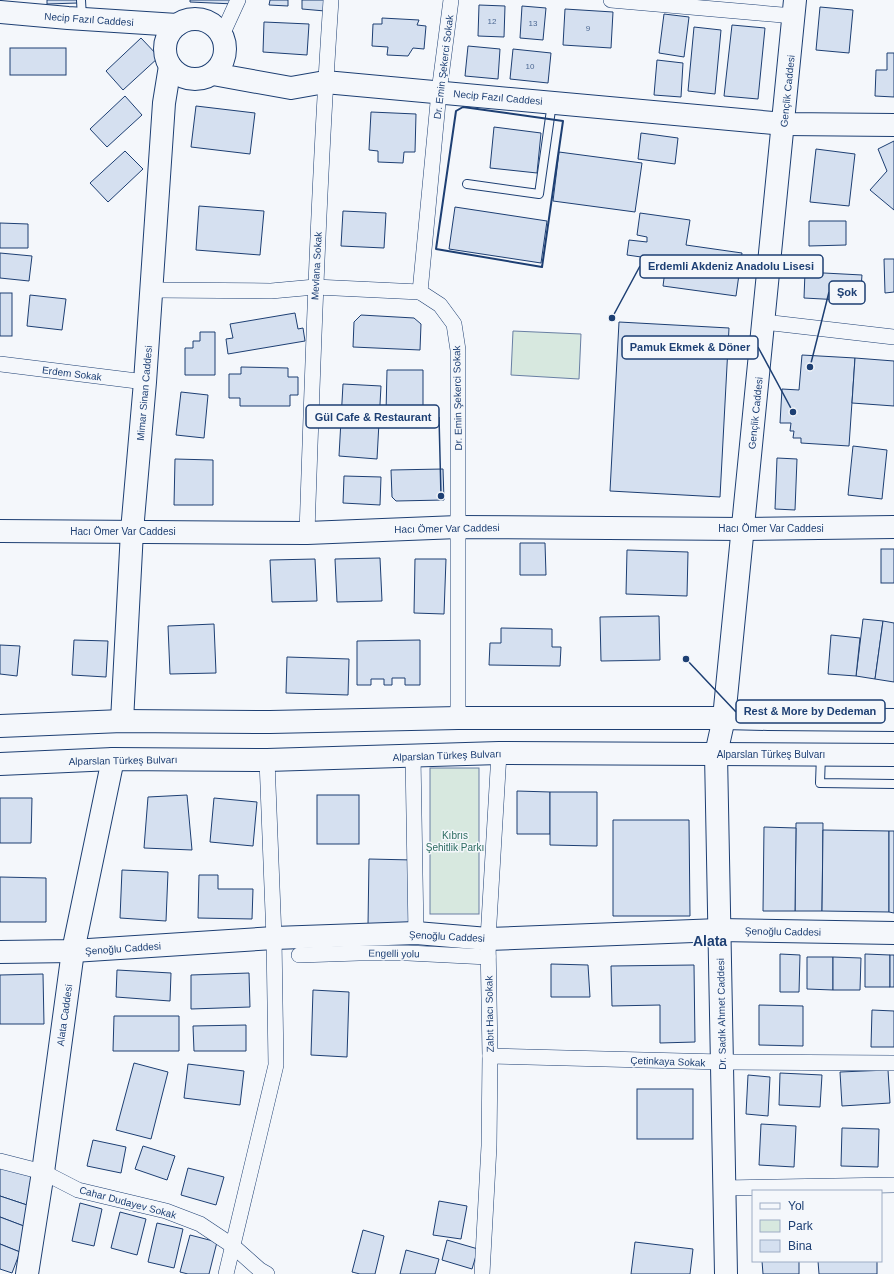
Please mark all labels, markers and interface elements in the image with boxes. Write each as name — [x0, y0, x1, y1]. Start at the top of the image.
street label: Necip Fazıl Caddesi — [44, 11, 134, 28]
street label: Dr. Emin Şekerci Sokak — [432, 13, 455, 120]
house number: 12 — [488, 17, 497, 26]
house number: 13 — [529, 19, 538, 28]
house number: 9 — [586, 24, 591, 33]
street label: Gençlik Caddesi — [778, 54, 797, 128]
house number: 10 — [526, 62, 535, 71]
street label: Necip Fazıl Caddesi — [453, 88, 543, 107]
street label: Mevlana Sokak — [309, 231, 324, 300]
callout: Erdemli Akdeniz Anadolu Lisesi — [640, 255, 823, 278]
text: Erdemli Akdeniz Anadolu Lisesi — [648, 260, 814, 272]
callout: Şok — [829, 281, 865, 304]
text: Şok — [837, 286, 858, 298]
callout: Pamuk Ekmek & Döner — [622, 336, 758, 359]
text: Pamuk Ekmek & Döner — [630, 341, 751, 353]
street label: Dr. Emin Şekerci Sokak — [451, 344, 464, 451]
street label: Mimar Sinan Caddesi — [135, 345, 154, 441]
street label: Erdem Sokak — [41, 364, 103, 383]
street label: Gençlik Caddesi — [746, 376, 765, 450]
callout: Gül Cafe & Restaurant — [306, 405, 439, 428]
text: Gül Cafe & Restaurant — [315, 411, 432, 423]
street label: Hacı Ömer Var Caddesi — [394, 522, 500, 535]
street label: Hacı Ömer Var Caddesi — [718, 523, 824, 534]
street label: Hacı Ömer Var Caddesi — [70, 526, 176, 537]
callout: Rest & More by Dedeman — [736, 700, 885, 723]
text: Rest & More by Dedeman — [744, 705, 877, 717]
street label: Alparslan Türkeş Bulvarı — [392, 748, 502, 763]
street label: Alparslan Türkeş Bulvarı — [717, 749, 825, 760]
street label: Alparslan Türkeş Bulvarı — [69, 754, 177, 767]
park label: Kıbrıs Şehitlik Parkı — [426, 830, 484, 853]
street label: Şenoğlu Caddesi — [745, 925, 821, 938]
street label: Şenoğlu Caddesi — [409, 929, 485, 944]
district label: Alata — [693, 933, 727, 949]
street label: Şenoğlu Caddesi — [85, 940, 161, 957]
street label: Engelli yolu — [368, 948, 420, 959]
street label: Dr. Sadık Ahmet Caddesi — [715, 958, 728, 1070]
street label: Zabıt Hacı Sokak — [483, 975, 496, 1052]
street label: Alata Caddesi — [55, 983, 74, 1047]
street label: Çetinkaya Sokak — [630, 1055, 707, 1068]
street label: Cahar Dudayev Sokak — [78, 1184, 179, 1221]
legend — [752, 1190, 882, 1262]
text: Yol — [788, 1199, 804, 1213]
text: Park — [788, 1219, 814, 1233]
text: Bina — [788, 1239, 812, 1253]

